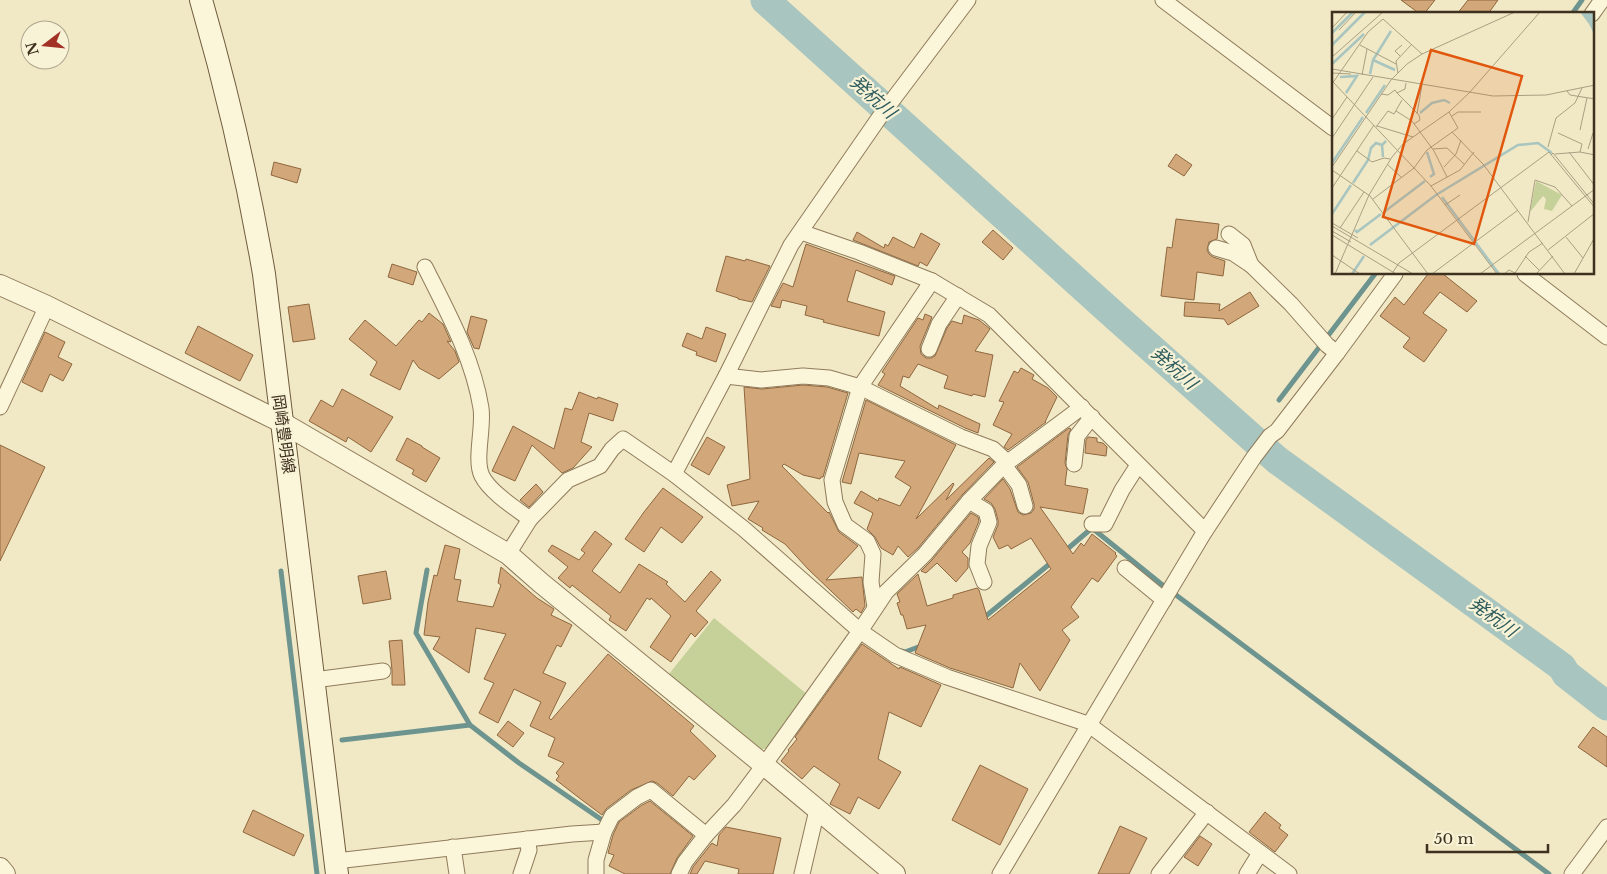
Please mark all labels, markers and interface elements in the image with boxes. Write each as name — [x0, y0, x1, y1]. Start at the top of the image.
inset map — [1332, 12, 1594, 275]
north arrow — [20, 20, 70, 70]
text: N — [22, 40, 43, 57]
water label: 発杭川 — [846, 71, 902, 125]
water label: 発杭川 — [1147, 342, 1203, 396]
street label: 岡崎豊明線 — [269, 393, 299, 475]
water label: 発杭川 — [1465, 592, 1523, 643]
scale bar — [1427, 822, 1548, 854]
text: 50 m — [1434, 829, 1474, 848]

